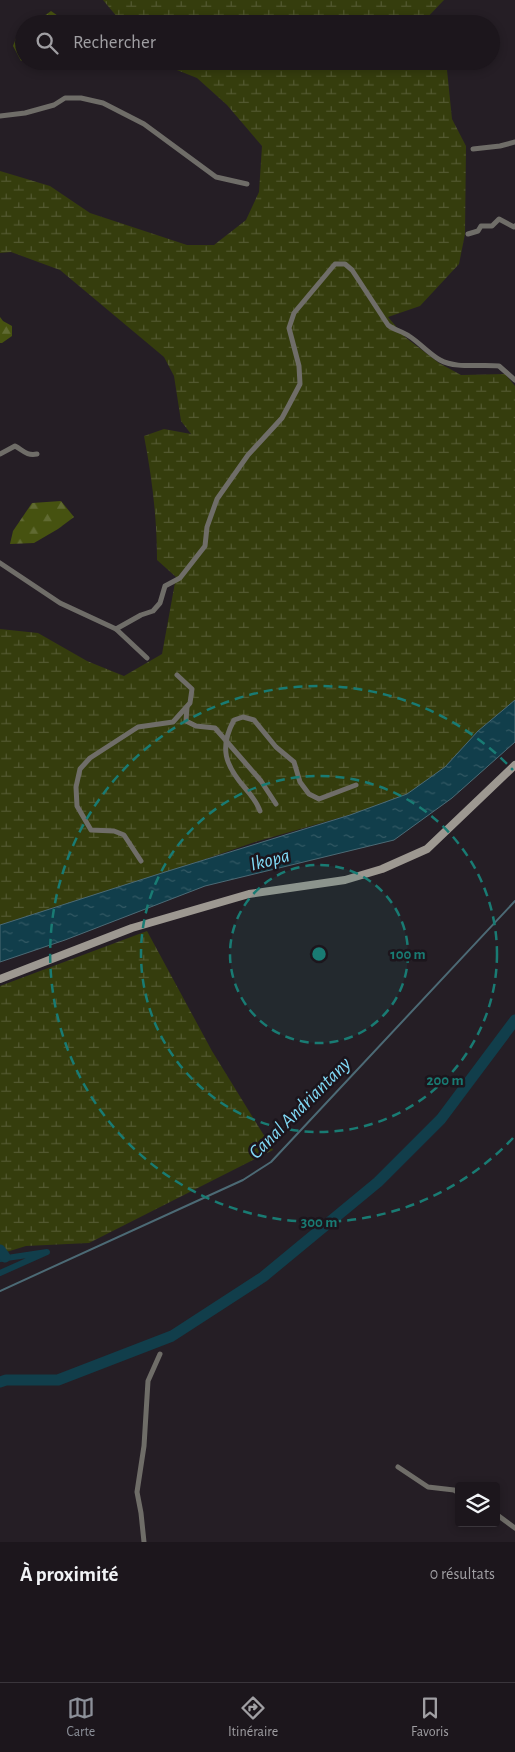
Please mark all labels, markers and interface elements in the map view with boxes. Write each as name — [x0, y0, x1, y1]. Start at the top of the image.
search box — [15, 15, 500, 70]
icon: search — [33, 29, 61, 57]
text: Rechercher — [73, 33, 156, 52]
water label: Ikopa — [248, 845, 292, 875]
centre of rings — [310, 945, 328, 963]
text: 100 m — [390, 947, 426, 962]
water label: Canal Andriantany — [245, 1053, 355, 1163]
text: 200 m — [426, 1073, 464, 1088]
text: 300 m — [301, 1215, 337, 1230]
map controls — [455, 1482, 500, 1527]
button: layers — [455, 1482, 500, 1527]
text: À proximité — [20, 1564, 118, 1585]
text: 0 résultats — [430, 1566, 495, 1582]
tab: Carte — [66, 1694, 95, 1741]
tab: Itinéraire — [228, 1694, 278, 1741]
tab: Favoris — [411, 1694, 449, 1741]

